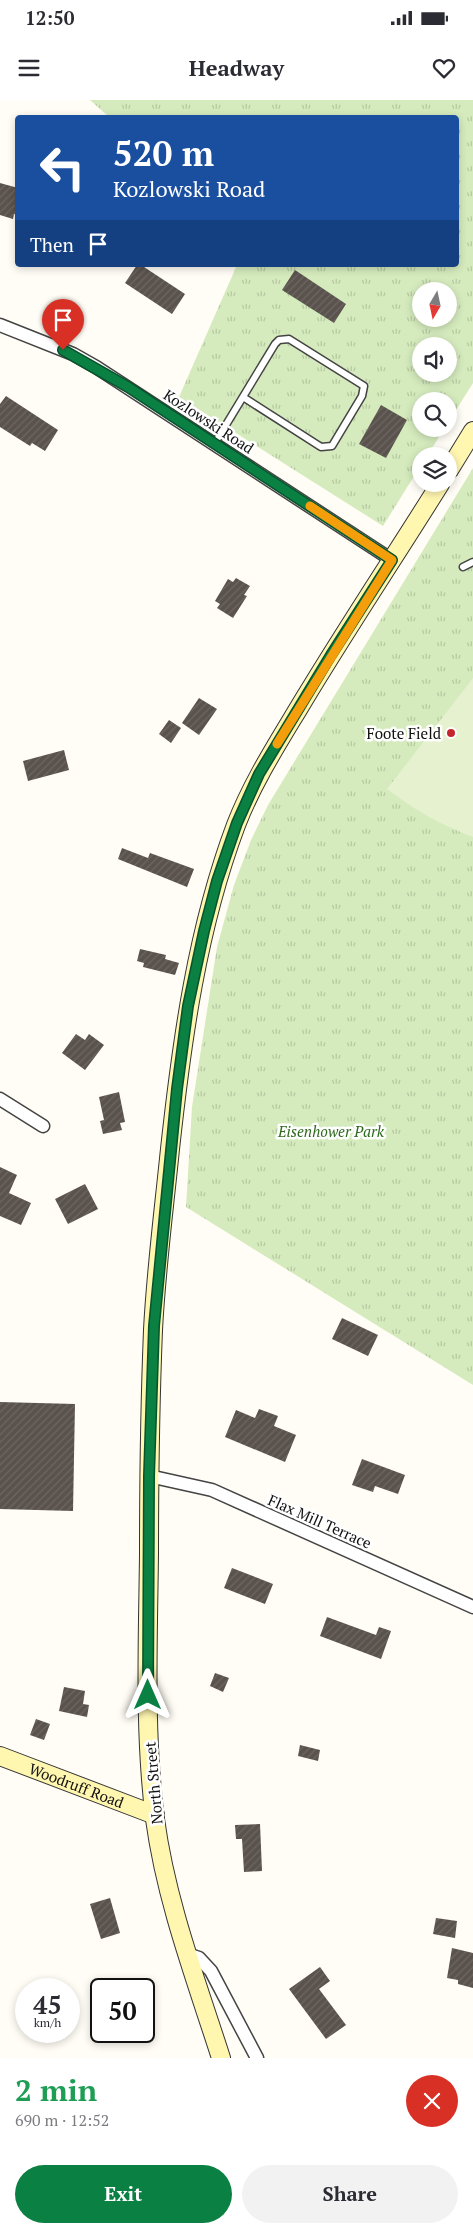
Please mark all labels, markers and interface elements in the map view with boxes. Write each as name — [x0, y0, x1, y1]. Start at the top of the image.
text: 12:50 — [25, 5, 74, 30]
text: Headway — [189, 53, 284, 82]
icon: menu — [15, 54, 43, 82]
icon: heart — [430, 54, 458, 82]
text: 520 m — [113, 130, 214, 176]
icon: left — [30, 135, 95, 200]
text: Kozlowski Road — [113, 174, 265, 203]
icon: arrive — [84, 230, 112, 258]
text: Then — [30, 232, 74, 257]
north arrow — [412, 282, 458, 328]
map controls — [412, 282, 457, 492]
pin — [42, 299, 84, 350]
icon: arrive — [49, 306, 77, 334]
button: sound — [412, 337, 457, 382]
street label: Kozlowski Road — [160, 384, 258, 458]
button: search — [412, 392, 457, 437]
button: layers — [412, 447, 457, 492]
place label: Foote Field — [367, 723, 441, 743]
marker: Foote Field — [445, 727, 457, 739]
park label: Eisenhower Park — [277, 1121, 385, 1141]
street label: Flax Mill Terrace — [265, 1489, 375, 1553]
position arrow — [121, 1668, 173, 1720]
street label: North Street — [139, 1740, 167, 1825]
street label: Woodruff Road — [26, 1758, 127, 1812]
speed limit sign: 50 — [90, 1978, 155, 2043]
text: 45 — [33, 1988, 62, 2021]
text: km/h — [34, 2015, 61, 2030]
text: 2 min — [15, 2070, 97, 2110]
button: close — [406, 2075, 458, 2127]
text: 690 m · 12:52 — [15, 2109, 109, 2131]
button: Exit — [15, 2165, 232, 2223]
button: Share — [242, 2165, 458, 2223]

